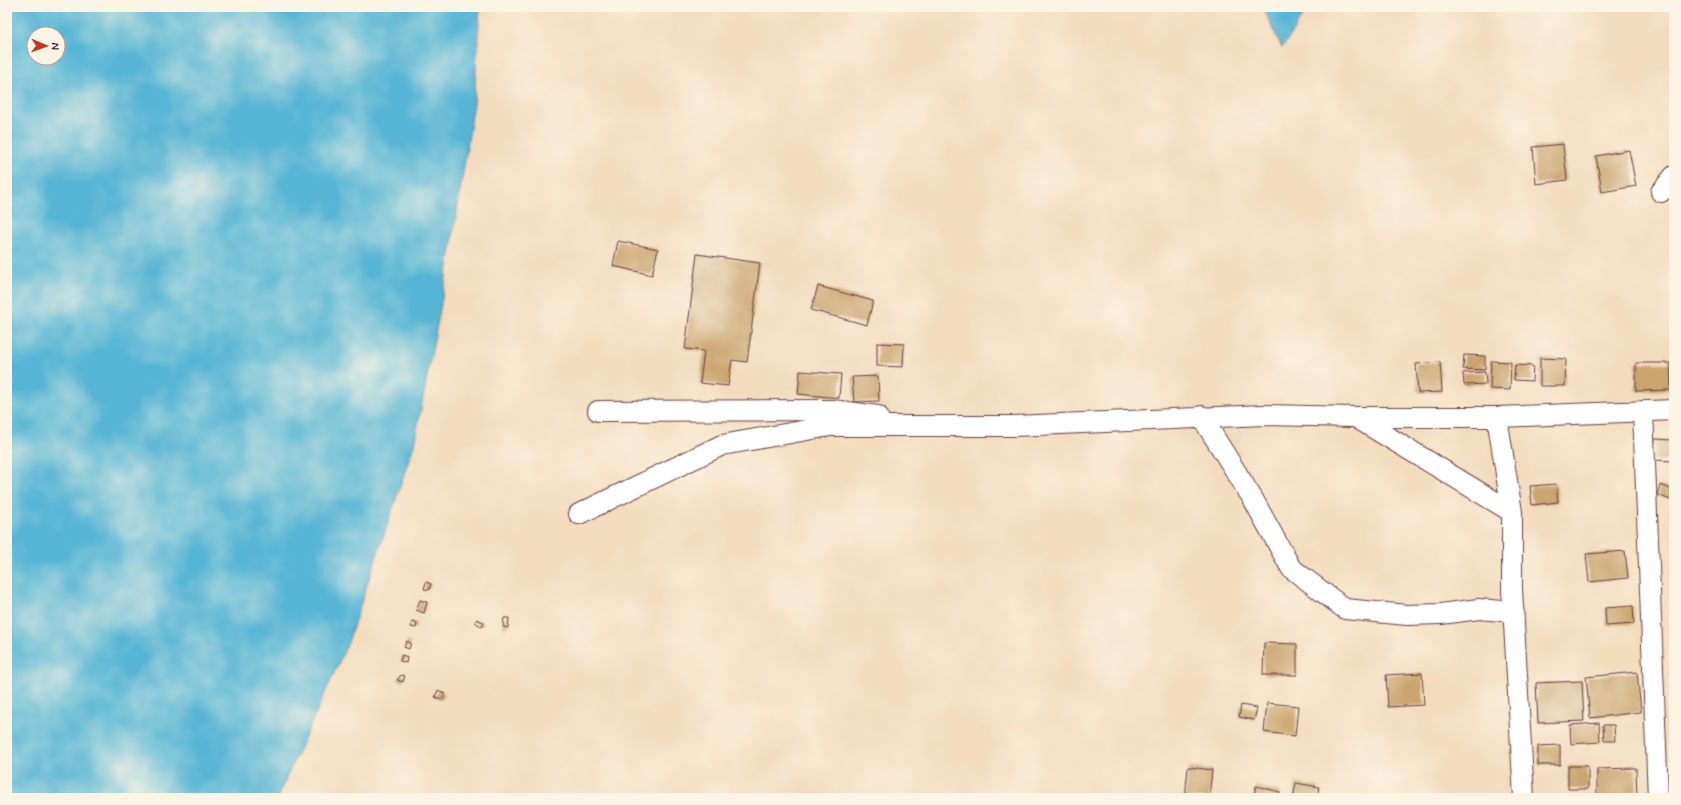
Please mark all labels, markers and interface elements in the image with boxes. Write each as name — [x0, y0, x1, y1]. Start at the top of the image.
north arrow — [26, 26, 66, 66]
text: N — [48, 42, 62, 50]

